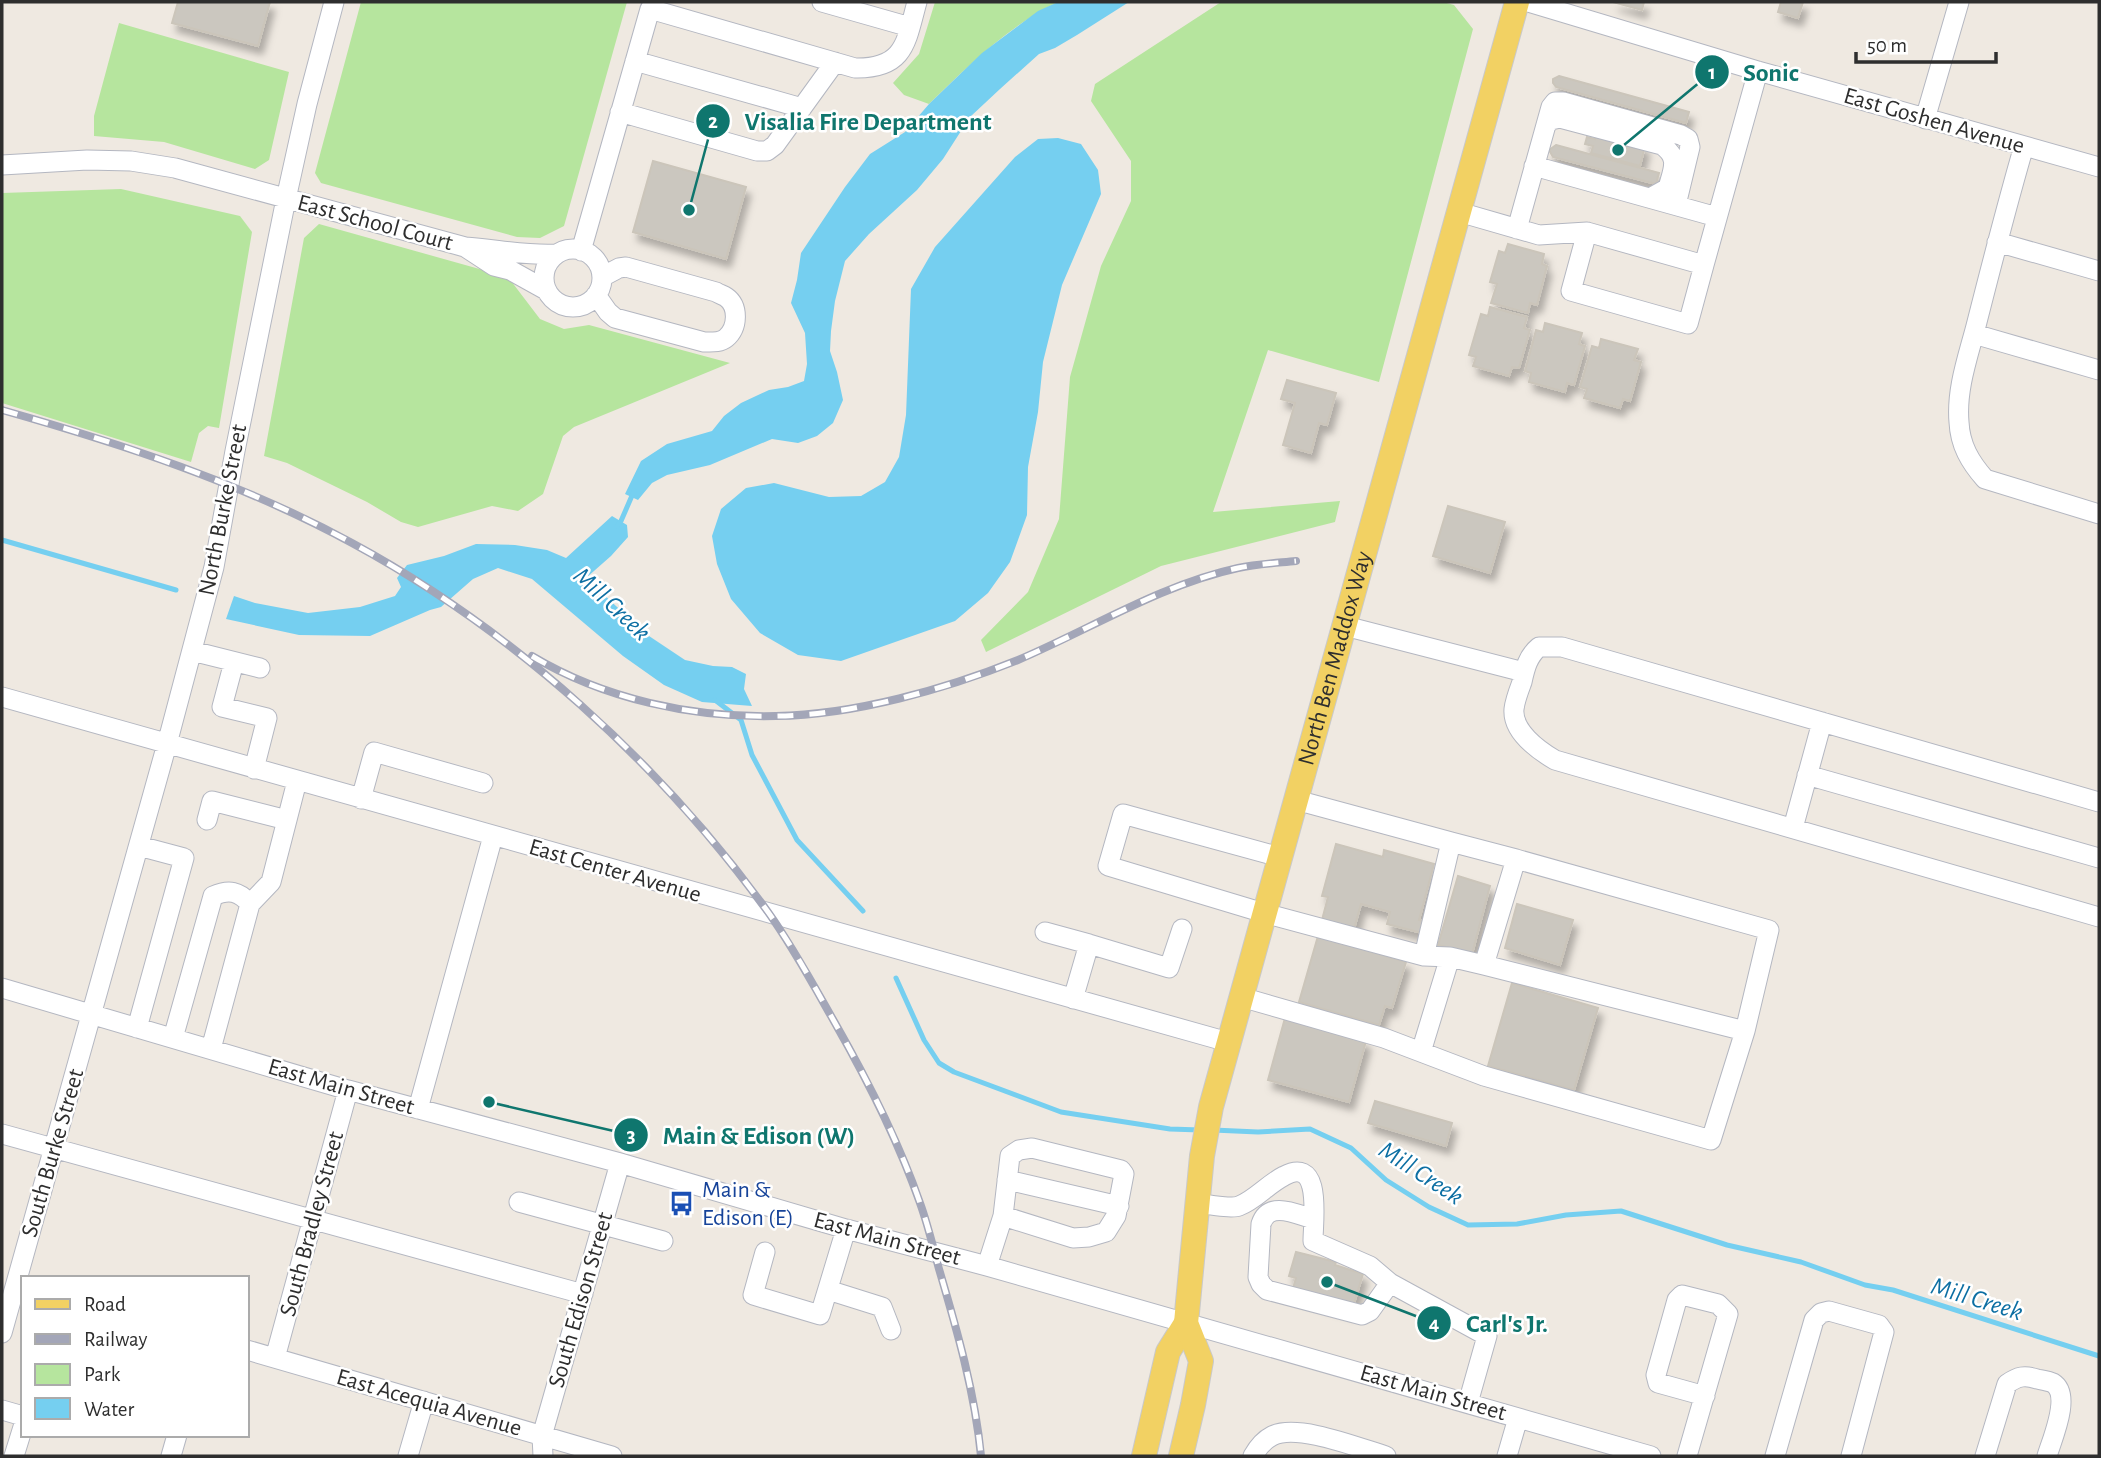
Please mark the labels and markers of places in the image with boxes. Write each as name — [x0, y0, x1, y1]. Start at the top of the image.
callout: Sonic — [1694, 48, 1813, 95]
callout: Visalia Fire Department — [695, 97, 1006, 144]
callout: Main & Edison (W) — [614, 1111, 869, 1158]
place label: Main & Edison (E) — [702, 1178, 794, 1230]
bus stop icon: Main & Edison (E) — [668, 1190, 696, 1218]
callout: Carl's Jr. — [1417, 1299, 1562, 1346]

